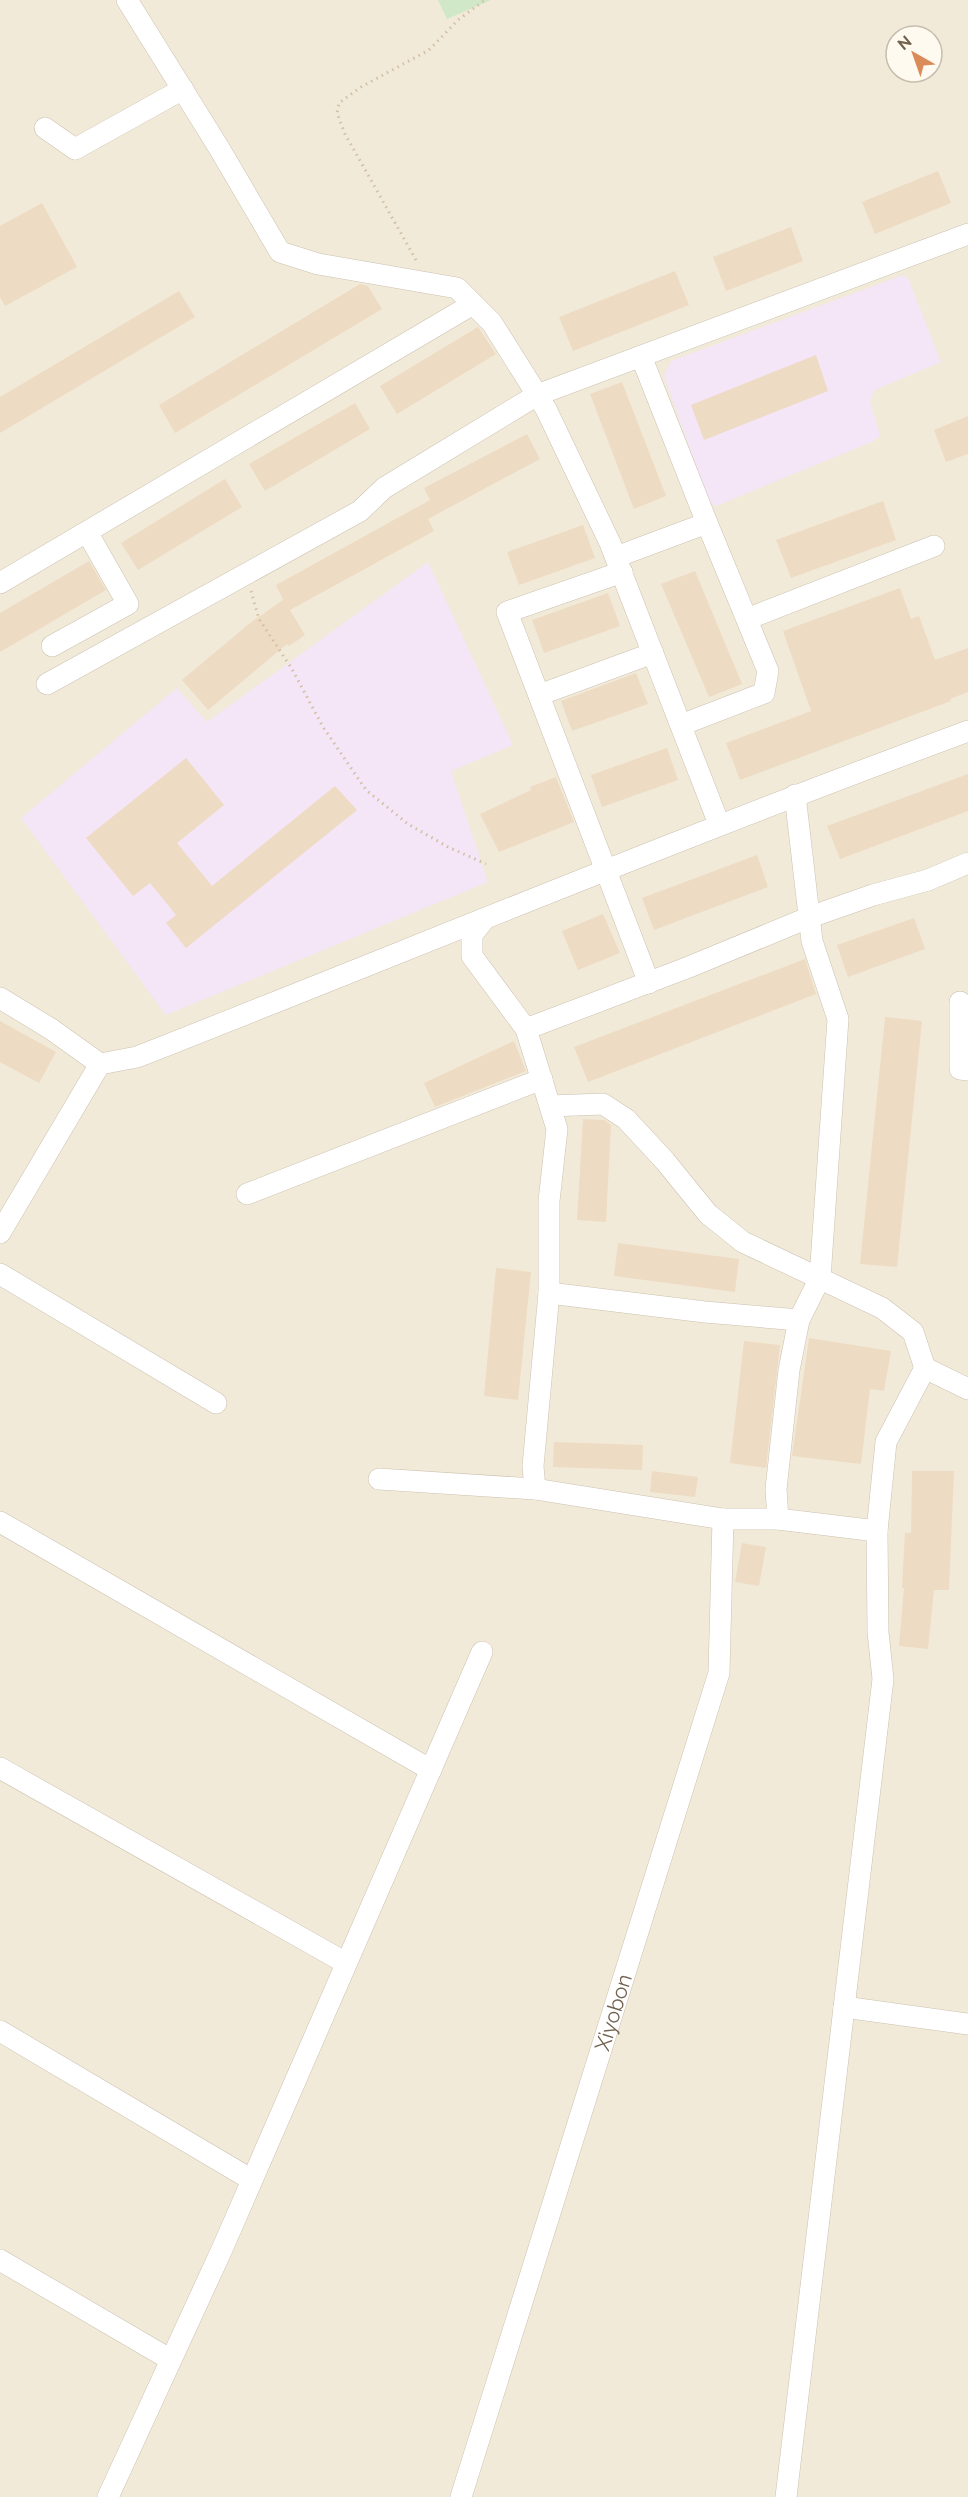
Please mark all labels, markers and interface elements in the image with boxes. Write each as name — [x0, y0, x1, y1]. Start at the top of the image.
north arrow — [884, 24, 944, 84]
text: N — [894, 32, 915, 54]
street label: Xiyobon — [589, 1971, 637, 2054]

